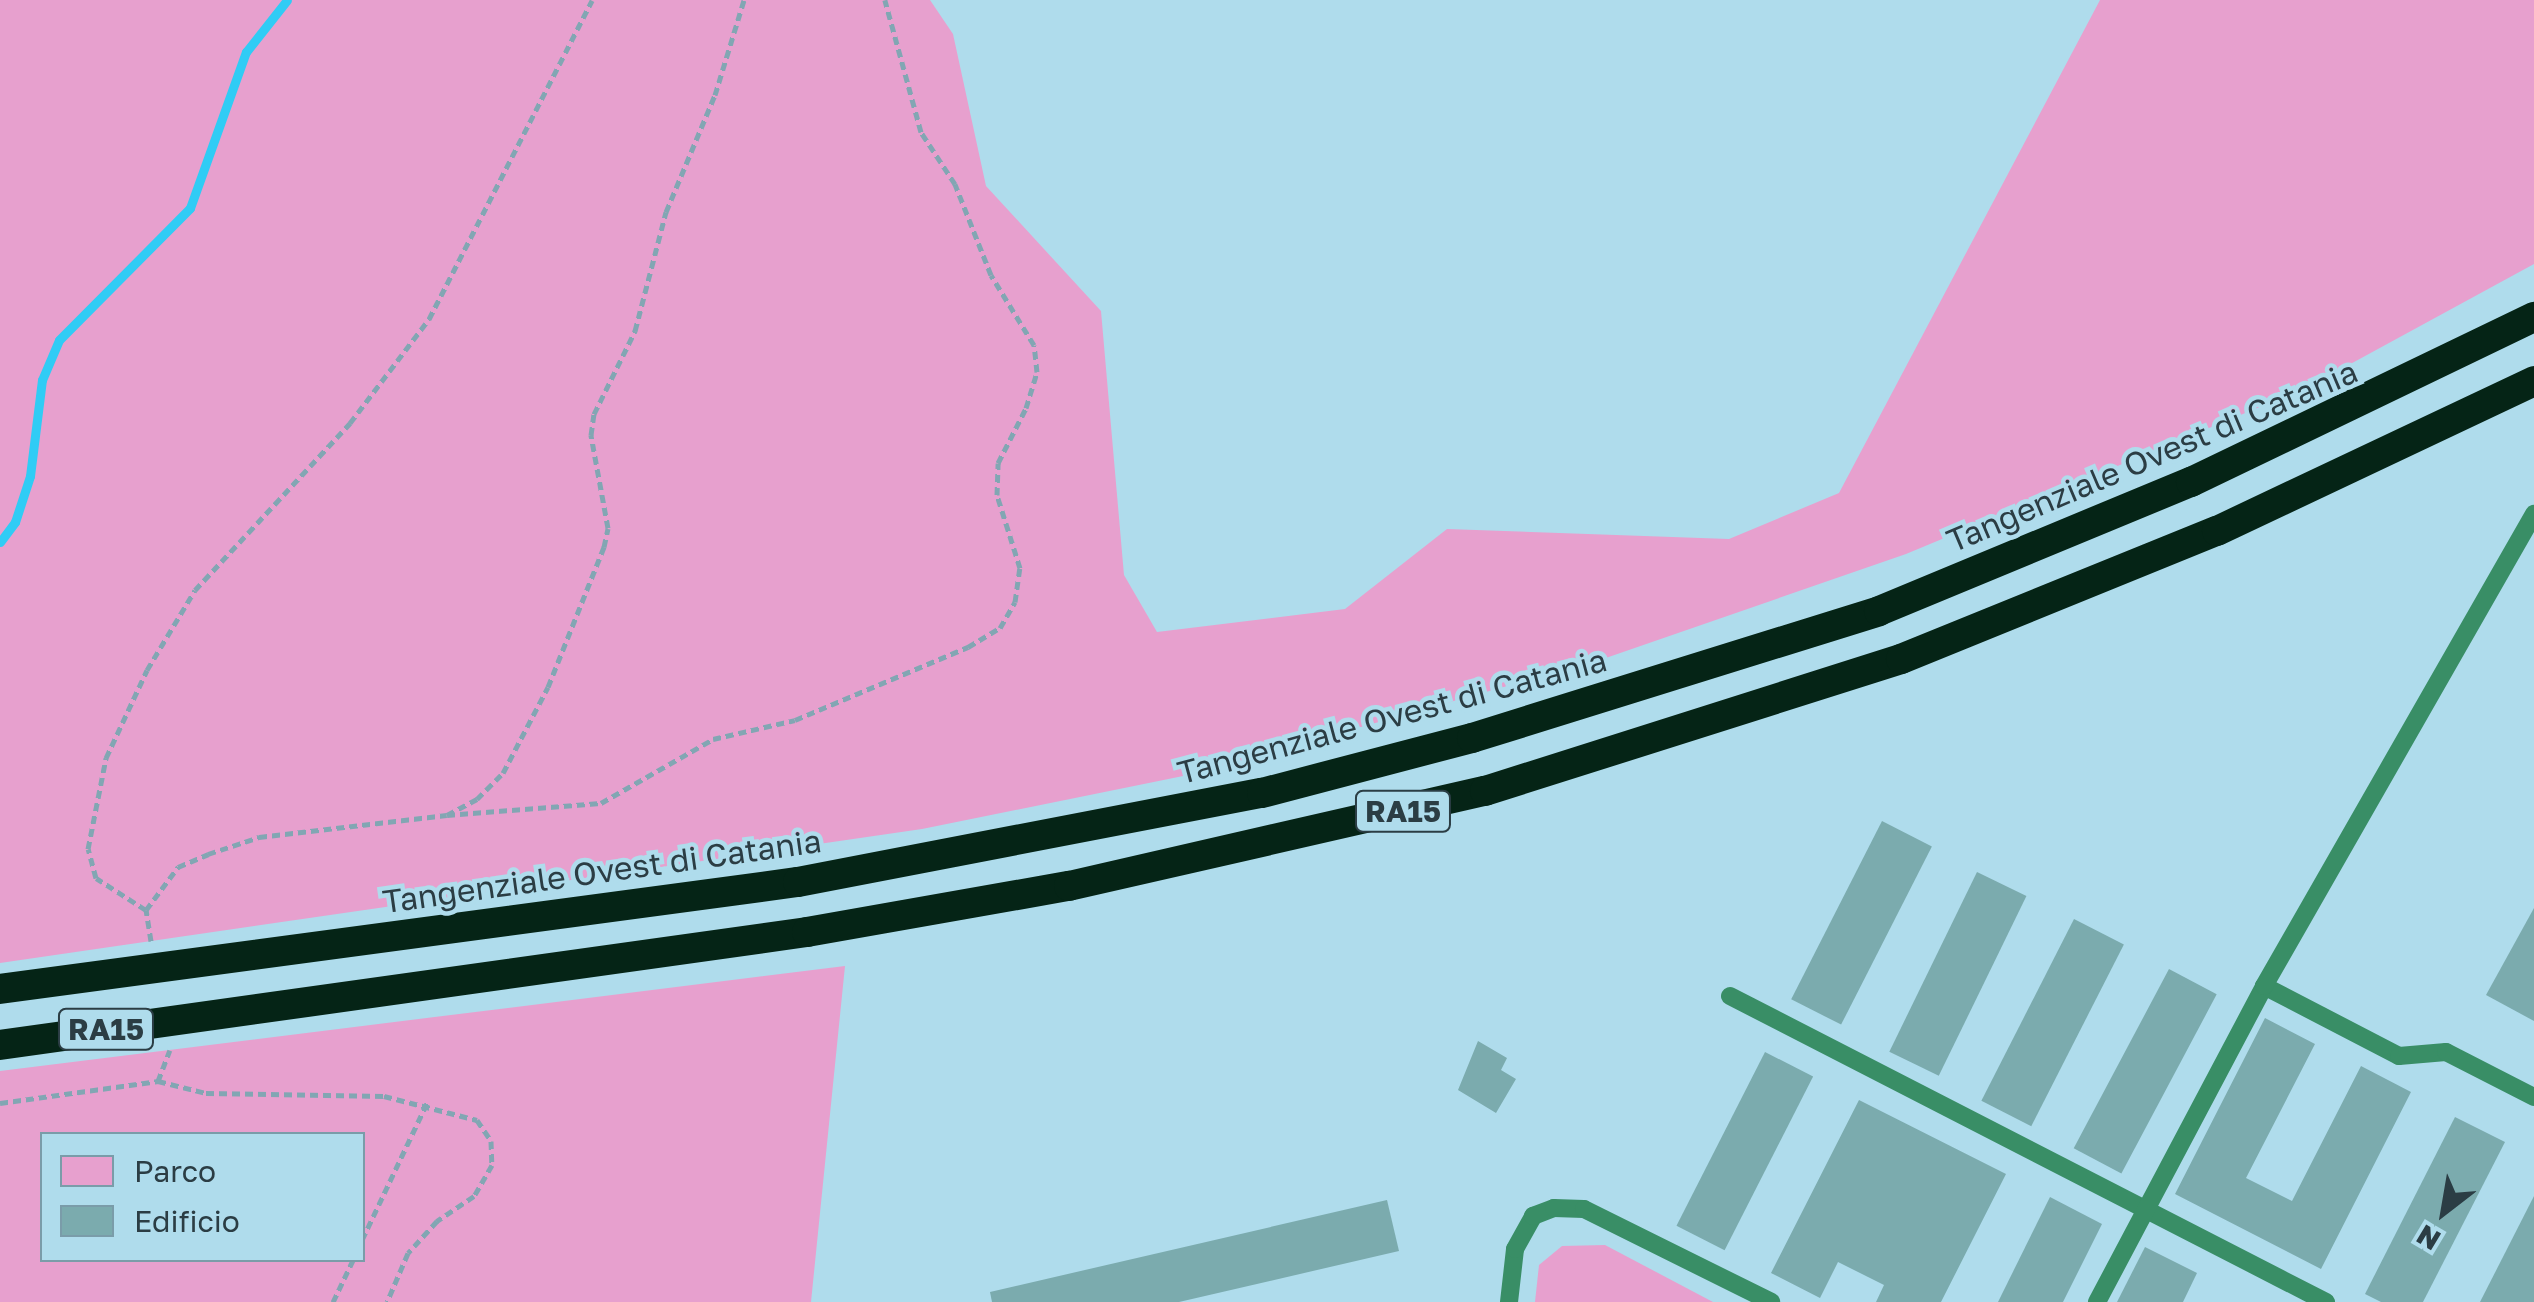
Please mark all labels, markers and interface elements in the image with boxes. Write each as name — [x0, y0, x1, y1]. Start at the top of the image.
street label: Tangenziale Ovest di Catania — [1941, 352, 2363, 560]
street label: Tangenziale Ovest di Catania — [1173, 640, 1611, 792]
road number: RA15 — [1353, 786, 1453, 836]
street label: Tangenziale Ovest di Catania — [380, 821, 824, 921]
road number: RA15 — [56, 1004, 156, 1054]
legend — [40, 1132, 365, 1262]
text: Parco — [134, 1153, 216, 1189]
north arrow — [2394, 1162, 2494, 1262]
text: Edificio — [134, 1203, 240, 1239]
text: N — [2411, 1219, 2446, 1258]

